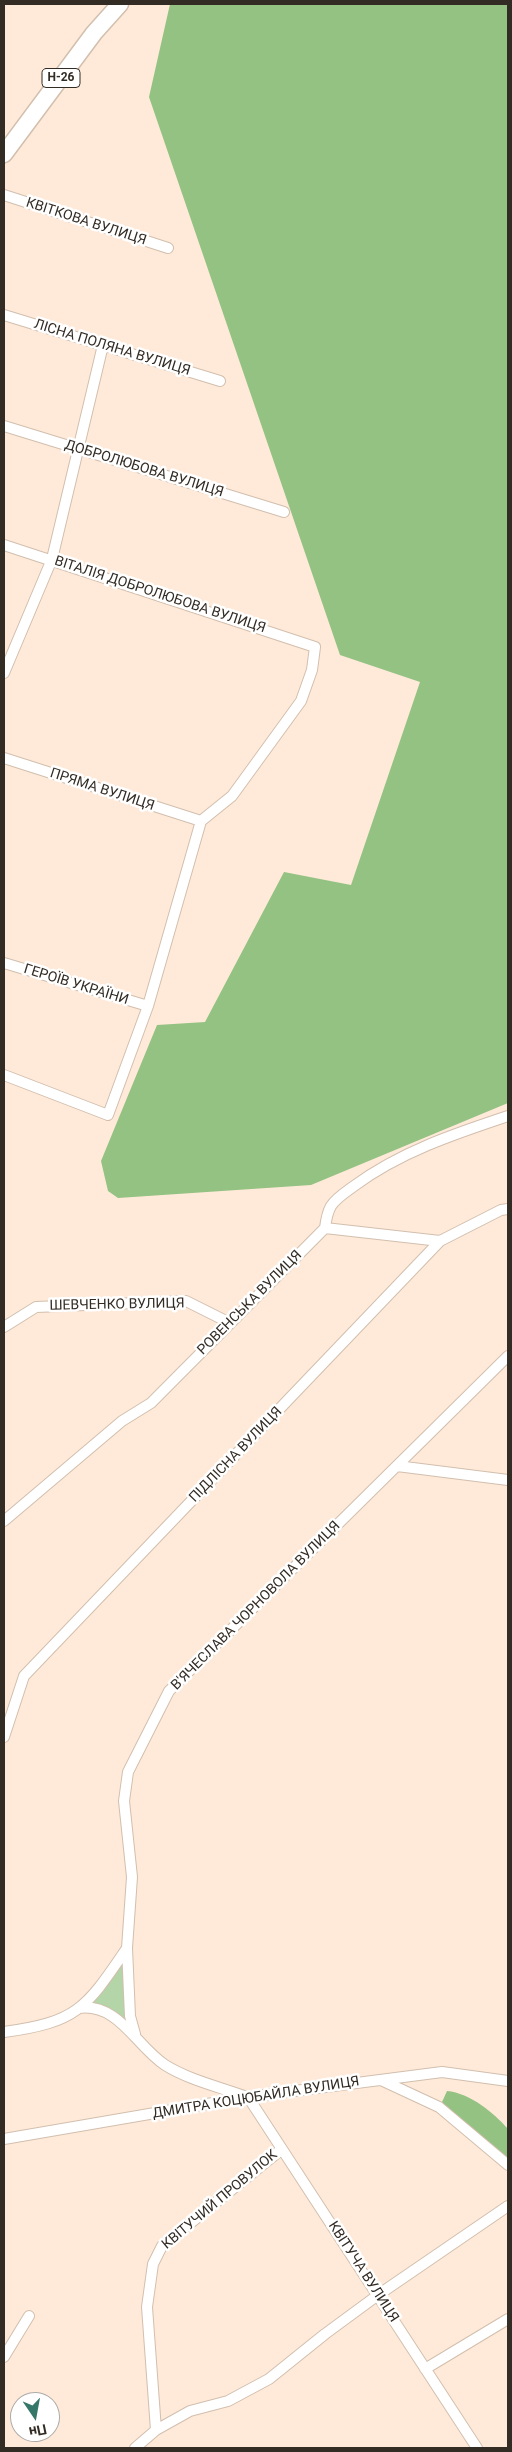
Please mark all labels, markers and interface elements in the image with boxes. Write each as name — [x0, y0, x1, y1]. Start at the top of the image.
road number: Н-26 — [42, 68, 80, 88]
street label: КВІТКОВА ВУЛИЦЯ — [24, 195, 148, 249]
street label: ЛІСНА ПОЛЯНА ВУЛИЦЯ — [32, 316, 192, 380]
street label: ДОБРОЛЮБОВА ВУЛИЦЯ — [62, 437, 226, 501]
street label: ВІТАЛІЯ ДОБРОЛЮБОВА ВУЛИЦЯ — [52, 553, 268, 637]
street label: ПРЯМА ВУЛИЦЯ — [48, 765, 156, 815]
street label: ГЕРОЇВ УКРАЇНИ — [22, 961, 130, 1009]
street label: РОВЕНСЬКА ВУЛИЦЯ — [194, 1247, 306, 1359]
street label: ШЕВЧЕНКО ВУЛИЦЯ — [49, 1295, 185, 1315]
street label: ПІДЛІСНА ВУЛИЦЯ — [186, 1404, 286, 1506]
street label: В'ЯЧЕСЛАВА ЧОРНОВОЛА ВУЛИЦЯ — [168, 1518, 344, 1694]
street label: ДМИТРА КОЦЮБАЙЛА ВУЛИЦЯ — [151, 2073, 361, 2123]
street label: КВІТУЧИЙ ПРОВУЛОК — [159, 2147, 281, 2253]
street label: КВІТУЧА ВУЛИЦЯ — [324, 2218, 402, 2326]
north arrow — [10, 2392, 60, 2442]
text: Пн — [28, 2421, 48, 2440]

